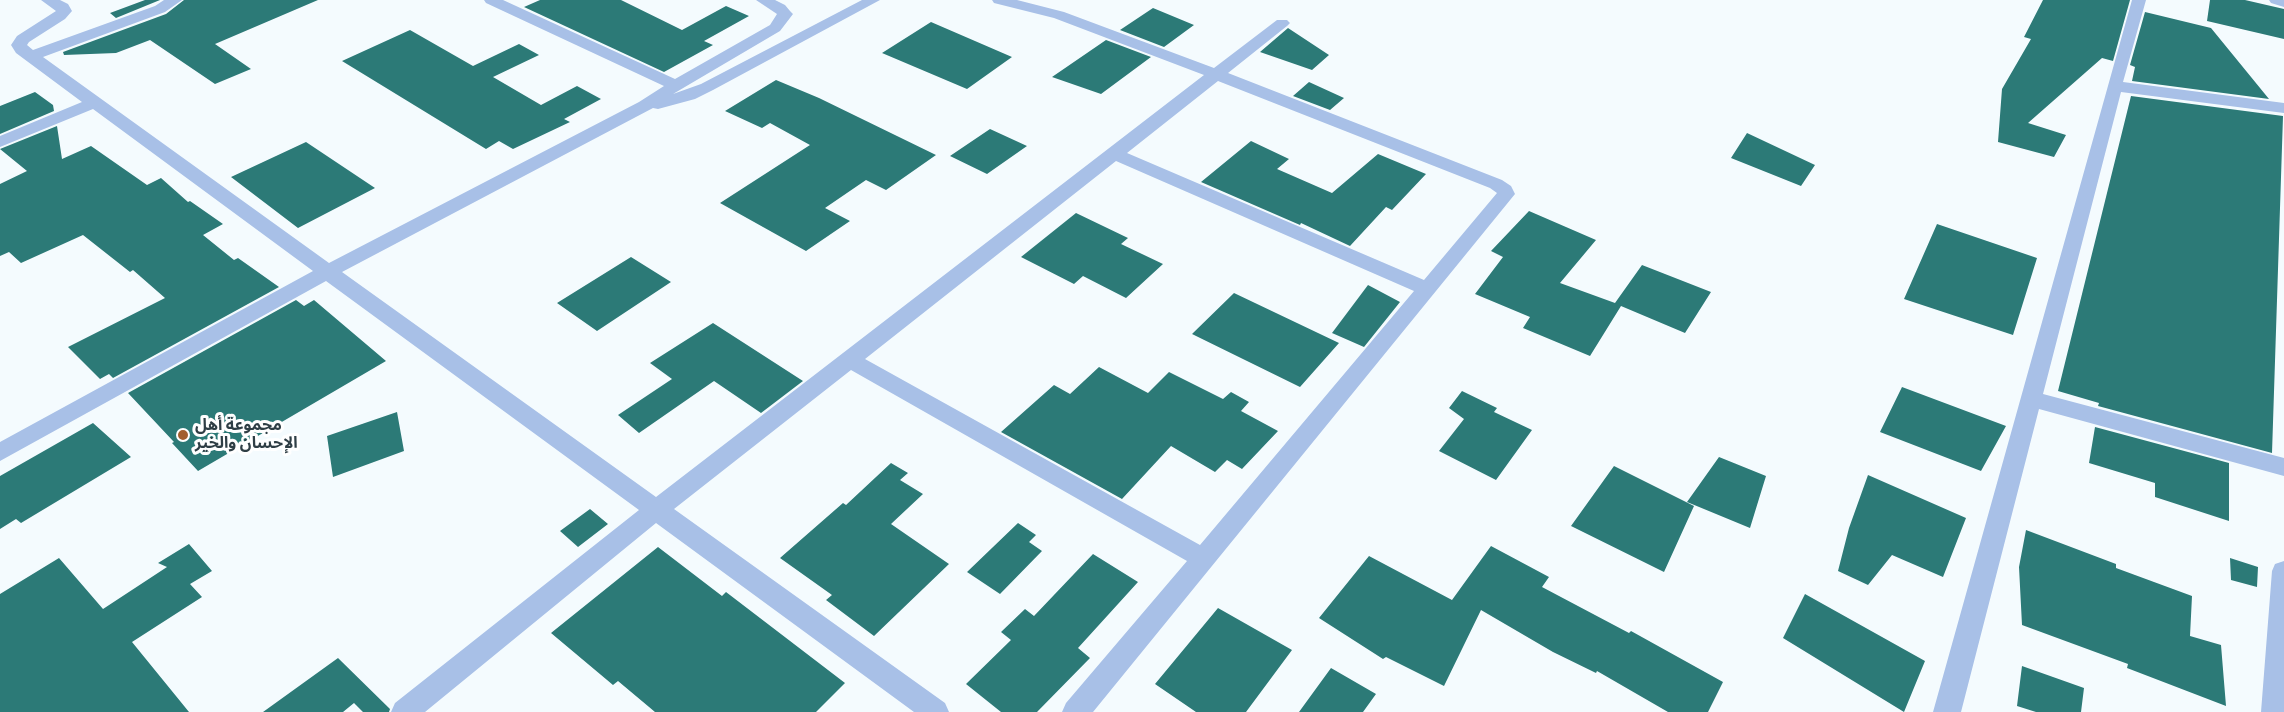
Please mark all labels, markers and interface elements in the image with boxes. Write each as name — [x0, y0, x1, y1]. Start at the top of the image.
place label: مجموعة أهل الإحسان والخير — [195, 416, 298, 454]
marker: مجموعة أهل الإحسان والخير — [176, 428, 190, 442]

